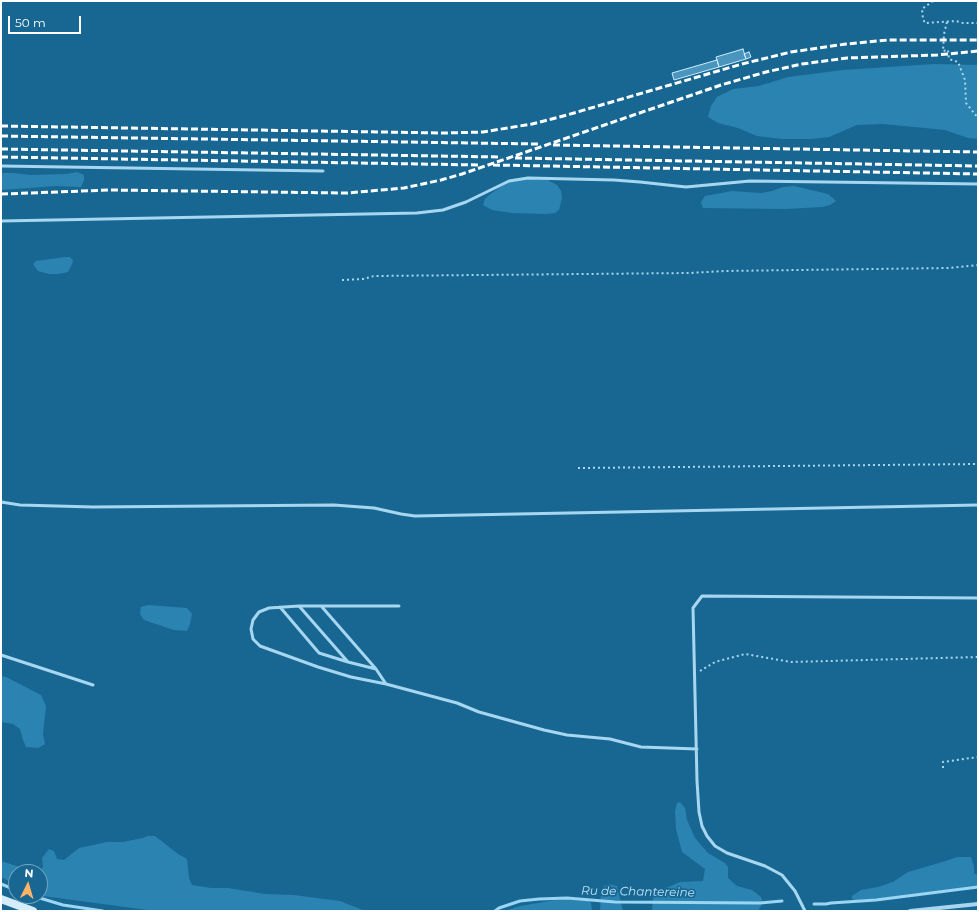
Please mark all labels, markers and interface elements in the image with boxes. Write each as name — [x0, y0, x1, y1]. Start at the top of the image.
scale bar — [10, 8, 83, 34]
text: 50 m — [15, 15, 46, 30]
north arrow — [8, 864, 48, 904]
text: N — [24, 866, 34, 880]
water label: Ru de Chantereine — [581, 884, 695, 900]

